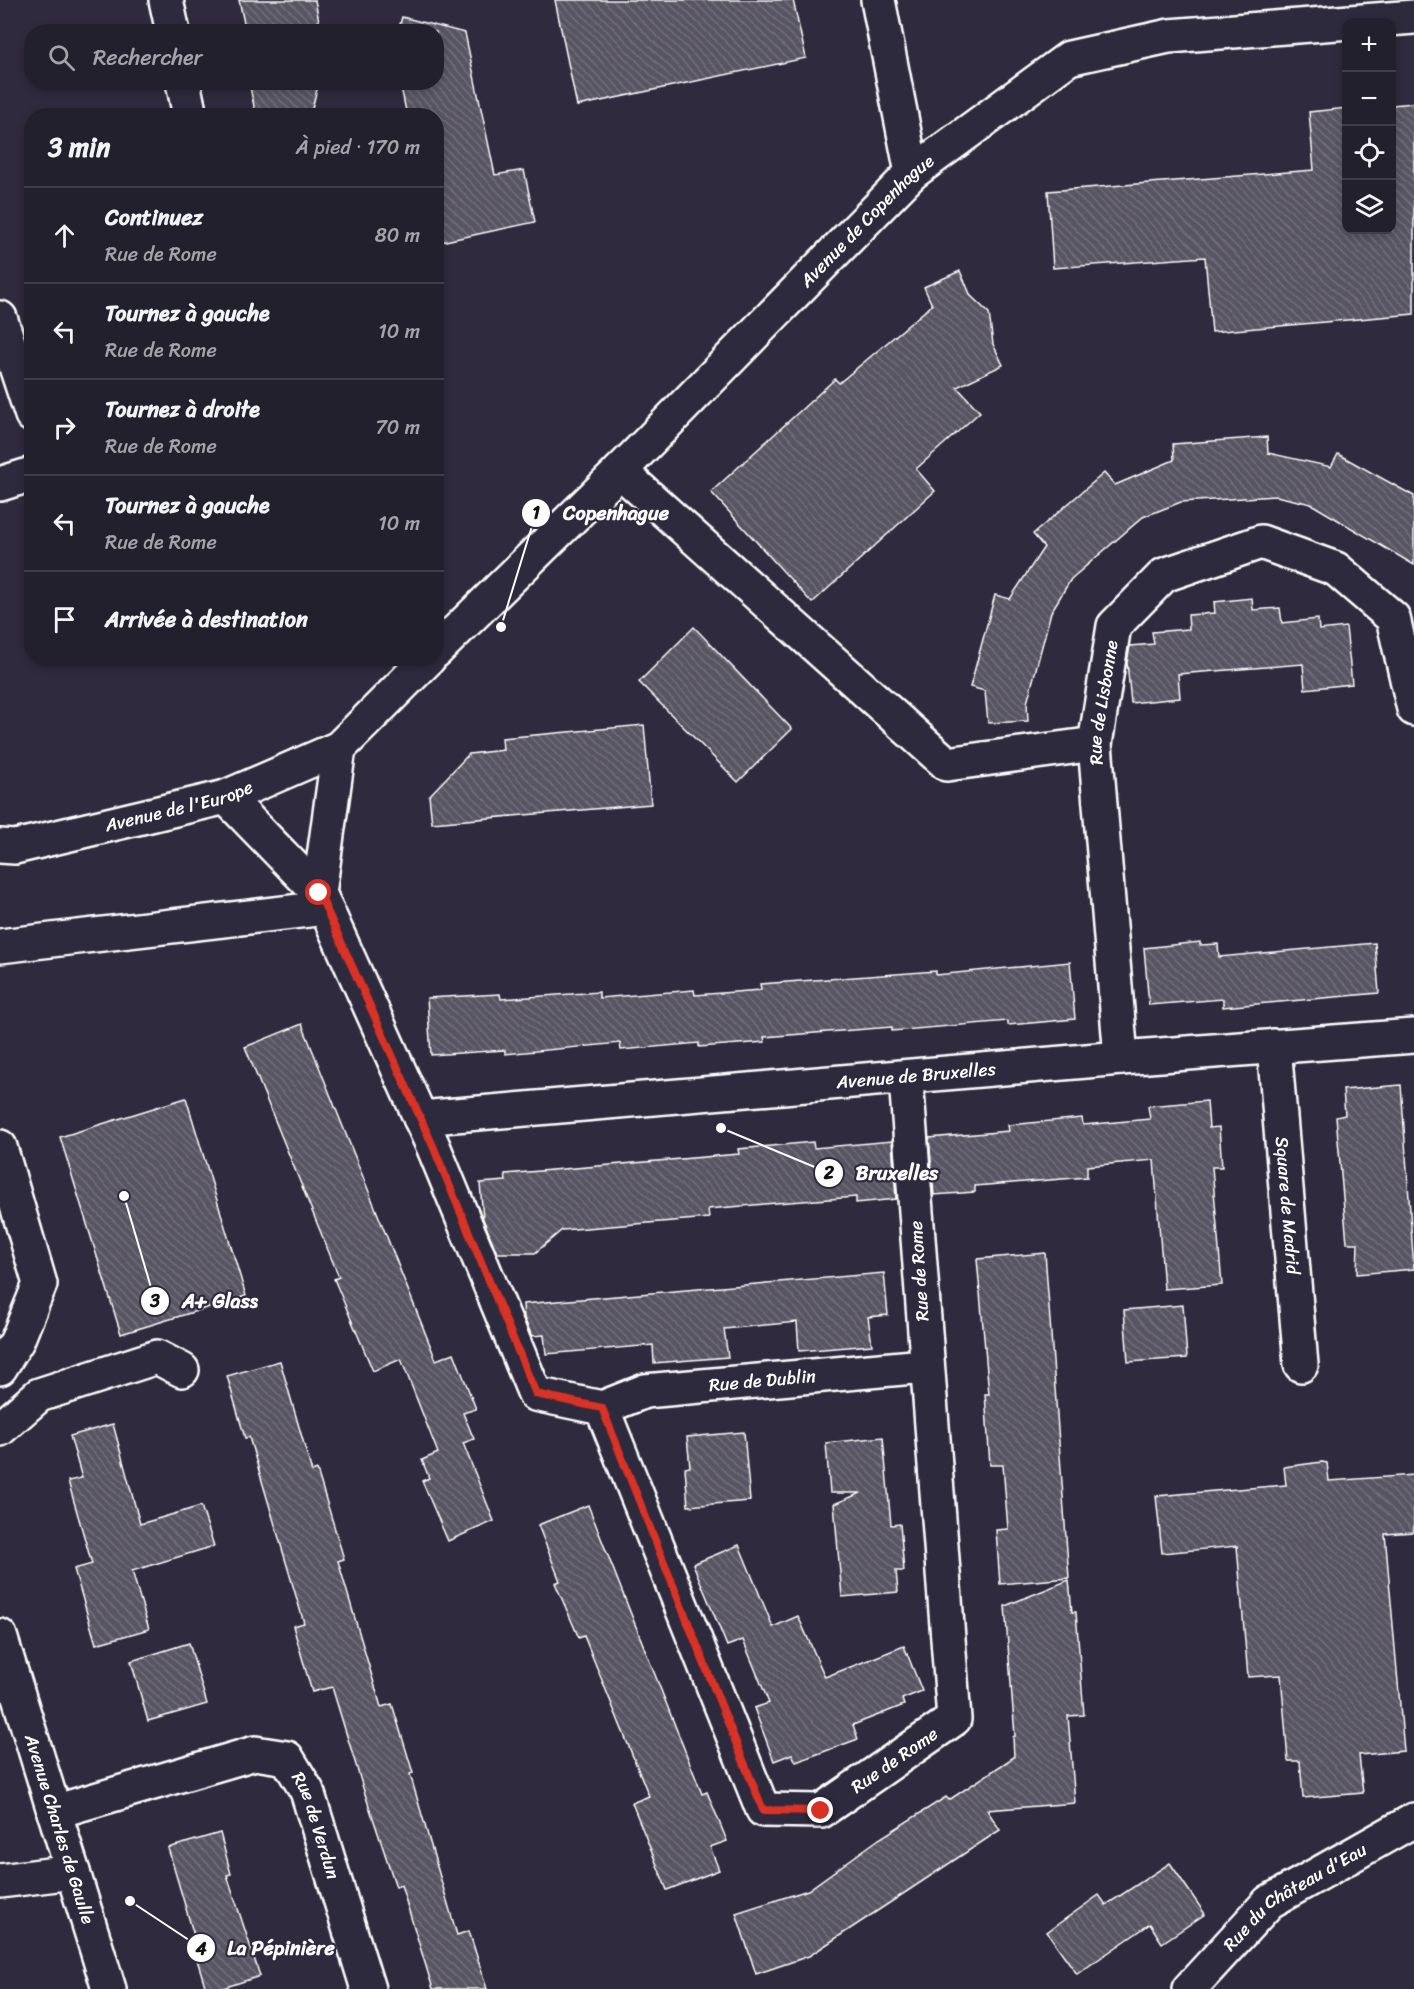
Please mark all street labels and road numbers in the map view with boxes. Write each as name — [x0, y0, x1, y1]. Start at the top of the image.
street label: Avenue de Copenhague — [791, 146, 941, 296]
street label: Rue de Lisbonne — [1079, 638, 1128, 766]
street label: Avenue de l'Europe — [101, 771, 258, 841]
street label: Avenue de Bruxelles — [834, 1053, 998, 1098]
street label: Square de Madrid — [1266, 1135, 1309, 1277]
street label: Rue de Rome — [900, 1220, 938, 1322]
street label: Rue de Dublin — [707, 1360, 817, 1401]
street label: Rue de Rome — [844, 1718, 945, 1802]
street label: Avenue Charles de Gaulle — [15, 1729, 104, 1928]
street label: Rue de Verdun — [283, 1765, 349, 1884]
street label: Rue du Château d'Eau — [1215, 1834, 1373, 1959]

